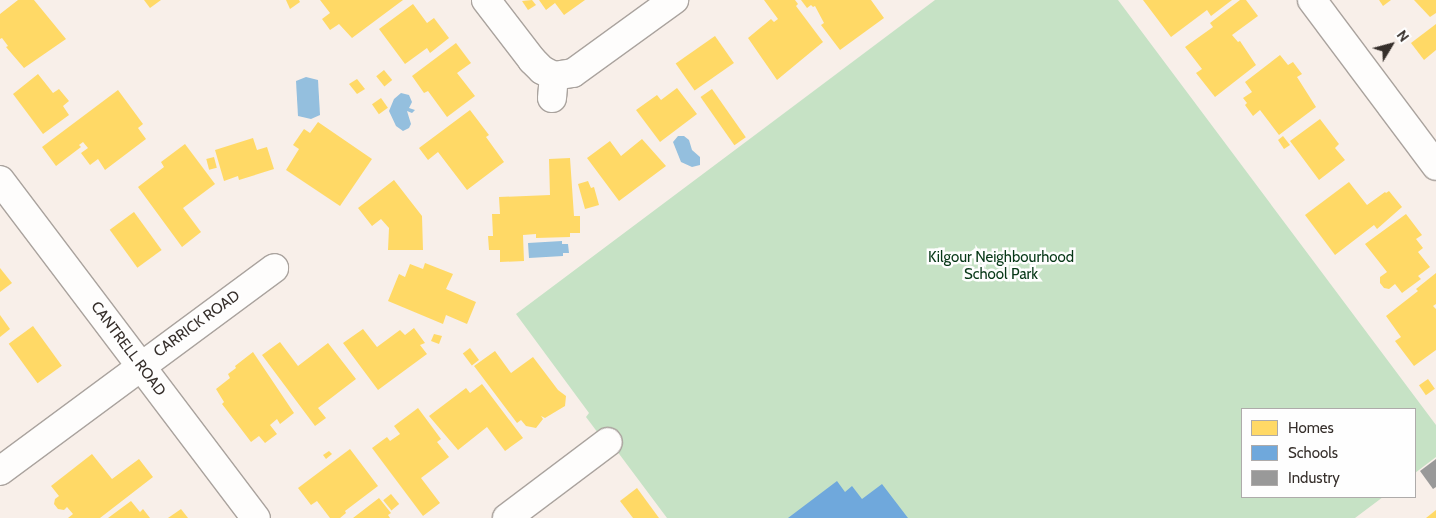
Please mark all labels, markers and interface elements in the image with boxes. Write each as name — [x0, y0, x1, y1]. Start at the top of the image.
north arrow — [1366, 20, 1416, 70]
text: N — [1393, 27, 1413, 45]
park label: Kilgour Neighbourhood School Park — [928, 248, 1074, 283]
street label: CARRICK ROAD — [150, 287, 244, 361]
street label: CANTRELL ROAD — [87, 298, 169, 400]
legend — [1241, 408, 1416, 498]
text: Homes — [1288, 419, 1334, 437]
text: Schools — [1288, 444, 1338, 462]
text: Industry — [1288, 469, 1340, 487]

